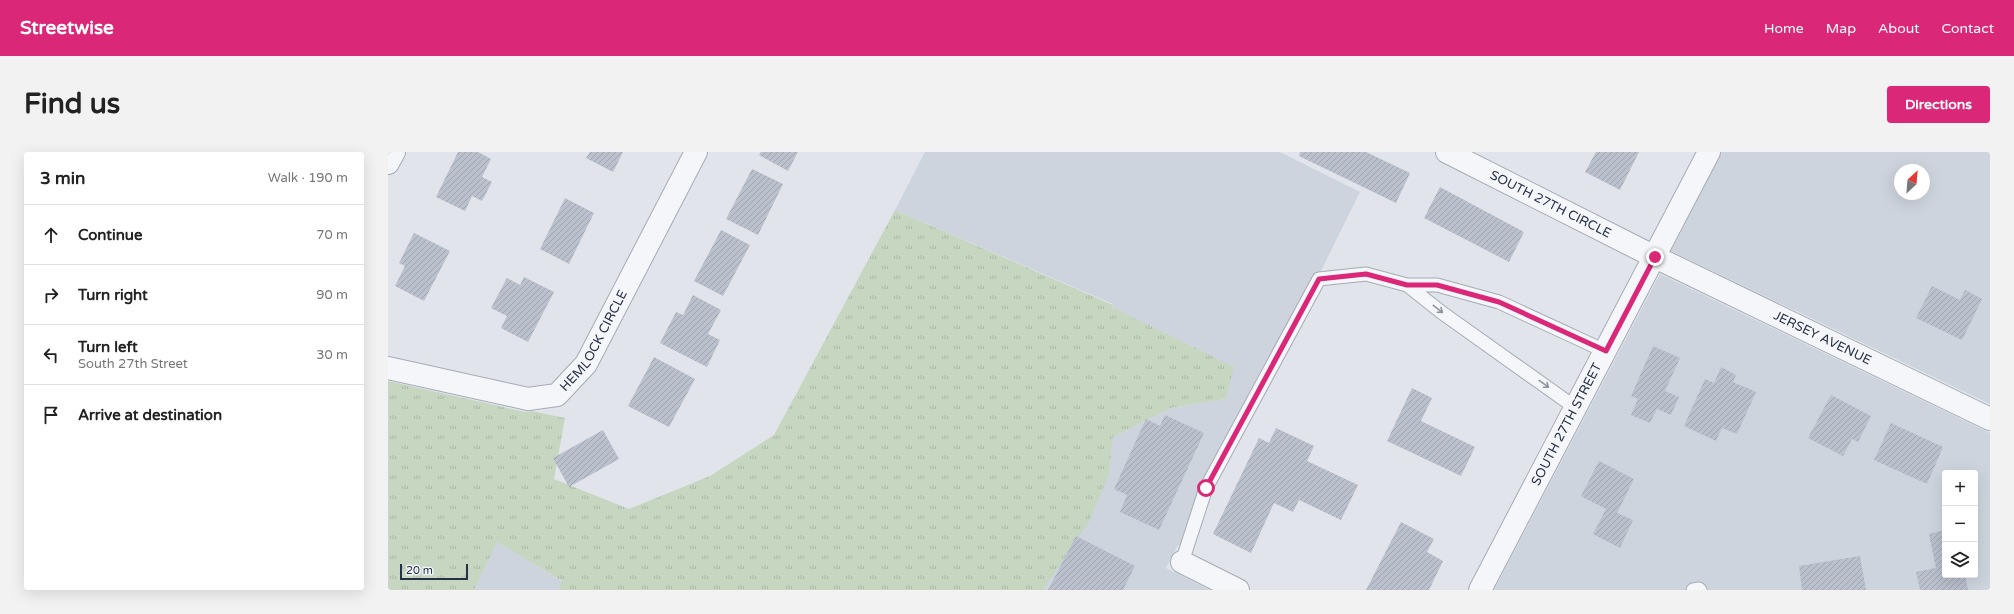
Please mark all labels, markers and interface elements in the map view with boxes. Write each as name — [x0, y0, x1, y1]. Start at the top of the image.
text: Streetwise — [20, 17, 114, 39]
text: Home — [1764, 20, 1804, 37]
text: Map — [1826, 20, 1856, 37]
text: About — [1878, 20, 1920, 37]
text: Contact — [1942, 20, 1994, 37]
button: Directions — [1887, 86, 1990, 123]
text: Find us — [24, 87, 120, 121]
north arrow — [1894, 164, 1930, 200]
street label: SOUTH 27TH CIRCLE — [1487, 167, 1614, 242]
text: 3 min — [40, 168, 85, 189]
text: Walk · 190 m — [268, 170, 348, 186]
icon: ahead — [40, 224, 62, 246]
text: Continue — [78, 226, 142, 244]
text: 70 m — [316, 227, 348, 243]
route end — [1646, 248, 1664, 266]
icon: right — [40, 284, 62, 306]
text: Turn right — [78, 286, 148, 304]
text: 90 m — [316, 287, 348, 303]
street label: HEMLOCK CIRCLE — [557, 287, 631, 395]
one-way arrow — [1432, 305, 1443, 313]
street label: JERSEY AVENUE — [1771, 308, 1874, 368]
text: Turn left — [78, 338, 138, 356]
icon: left — [40, 344, 62, 366]
text: 30 m — [316, 347, 348, 363]
text: South 27th Street — [78, 356, 188, 372]
street label: SOUTH 27TH STREET — [1528, 360, 1605, 488]
one-way arrow — [1538, 380, 1549, 389]
icon: arrive — [40, 404, 62, 426]
text: Arrive at destination — [78, 406, 222, 424]
map controls — [1942, 470, 1978, 578]
button: + — [1942, 470, 1978, 506]
route start — [1197, 479, 1215, 497]
button: − — [1942, 506, 1978, 542]
button: layers — [1942, 542, 1978, 578]
scale bar — [400, 562, 468, 581]
text: 20 m — [406, 564, 433, 577]

